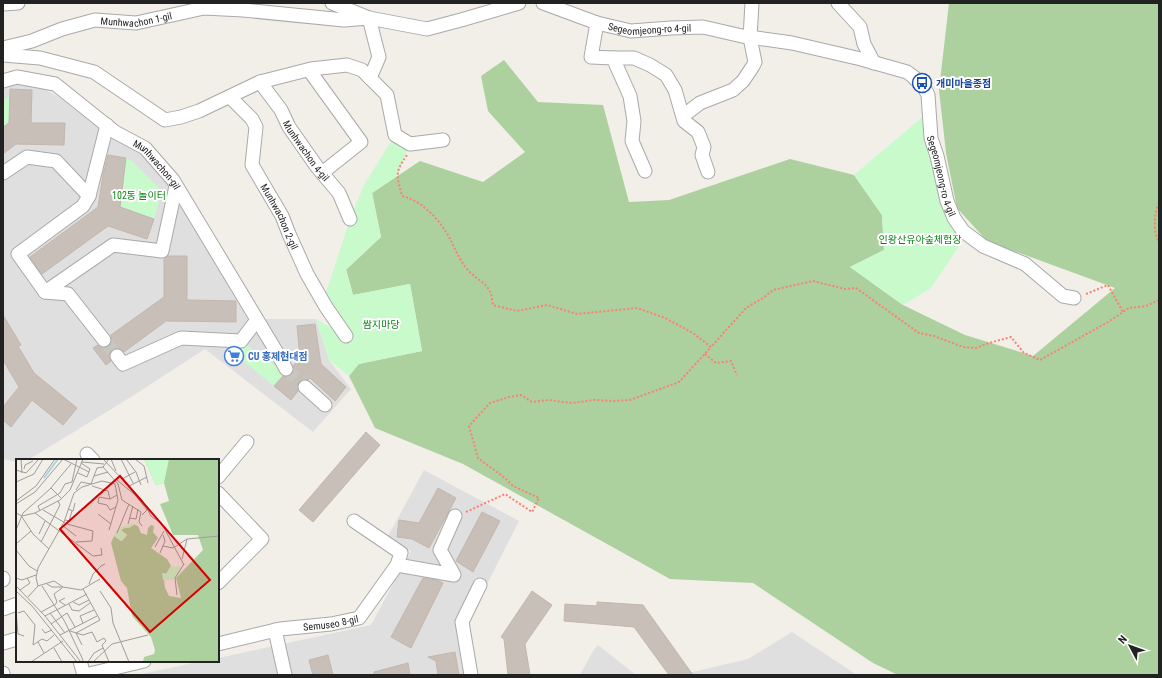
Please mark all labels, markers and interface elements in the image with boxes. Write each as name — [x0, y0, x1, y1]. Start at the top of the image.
street label: Munhwachon 1-gil — [100, 10, 173, 29]
street label: Segeomjeong-ro 4-gil — [607, 20, 691, 37]
bus stop icon: 개미마을종점 — [911, 72, 933, 94]
place label: 개미마을종점 — [936, 78, 991, 89]
street label: Munhwachon 4-gil — [281, 119, 332, 183]
street label: Segeomjeong-ro 4-gil — [925, 134, 958, 218]
street label: Munhwachon-gil — [131, 137, 183, 191]
street label: Munhwachon 2-gil — [259, 182, 301, 251]
park label: 102동 놀이터 — [112, 190, 166, 201]
park label: 인왕산유아숲체험장 — [879, 234, 961, 245]
park label: 쌈지마당 — [363, 319, 399, 330]
supermarket icon: CU 홍제현대점 — [223, 345, 245, 367]
place label: CU 홍제현대점 — [248, 350, 308, 362]
inset map — [16, 459, 219, 662]
street label: Semuseo 8-gil — [303, 613, 359, 632]
north arrow — [1110, 626, 1150, 666]
text: N — [1116, 633, 1130, 647]

